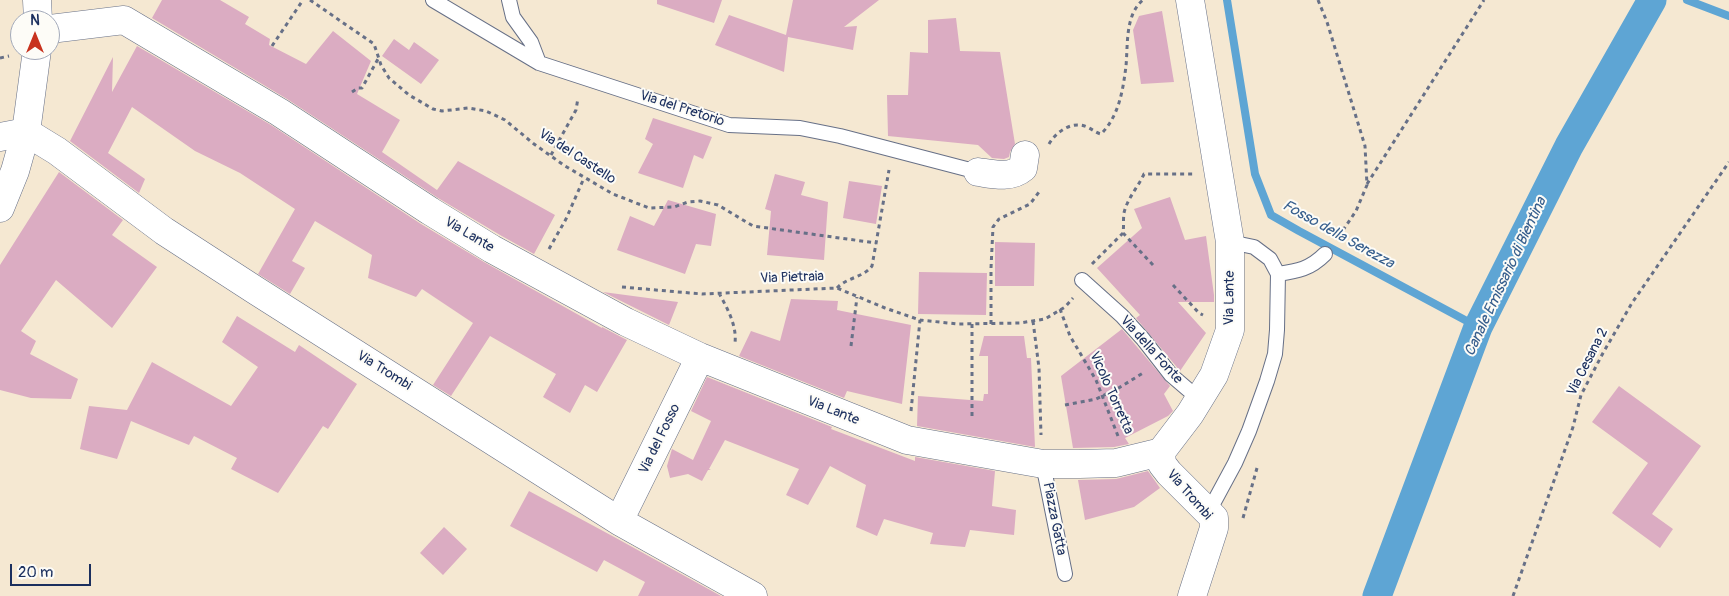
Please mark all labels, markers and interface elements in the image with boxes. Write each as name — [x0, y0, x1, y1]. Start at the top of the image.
north arrow — [10, 10, 60, 60]
text: N — [30, 12, 40, 29]
street label: Via del Pretorio — [638, 87, 726, 131]
street label: Via del Castello — [535, 126, 619, 188]
water label: Canale Emissario di Bientina — [1461, 195, 1551, 359]
water label: Fosso della Serezza — [1279, 197, 1397, 273]
street label: Via Lante — [441, 214, 497, 256]
street label: Via Pietraia — [760, 268, 824, 288]
street label: Via Lante — [1221, 270, 1239, 326]
street label: Via della Fonte — [1116, 312, 1186, 388]
street label: Via Cesana 2 — [1564, 325, 1612, 399]
street label: Via Trombi — [354, 348, 414, 394]
street label: Vicolo Torretta — [1085, 349, 1137, 437]
street label: Via Lante — [804, 393, 862, 429]
street label: Via del Fosso — [636, 401, 684, 477]
street label: Via Trombi — [1163, 466, 1215, 524]
street label: Piazza Gatta — [1039, 481, 1069, 557]
scale bar — [12, 554, 94, 586]
text: 20 m — [18, 563, 53, 582]

